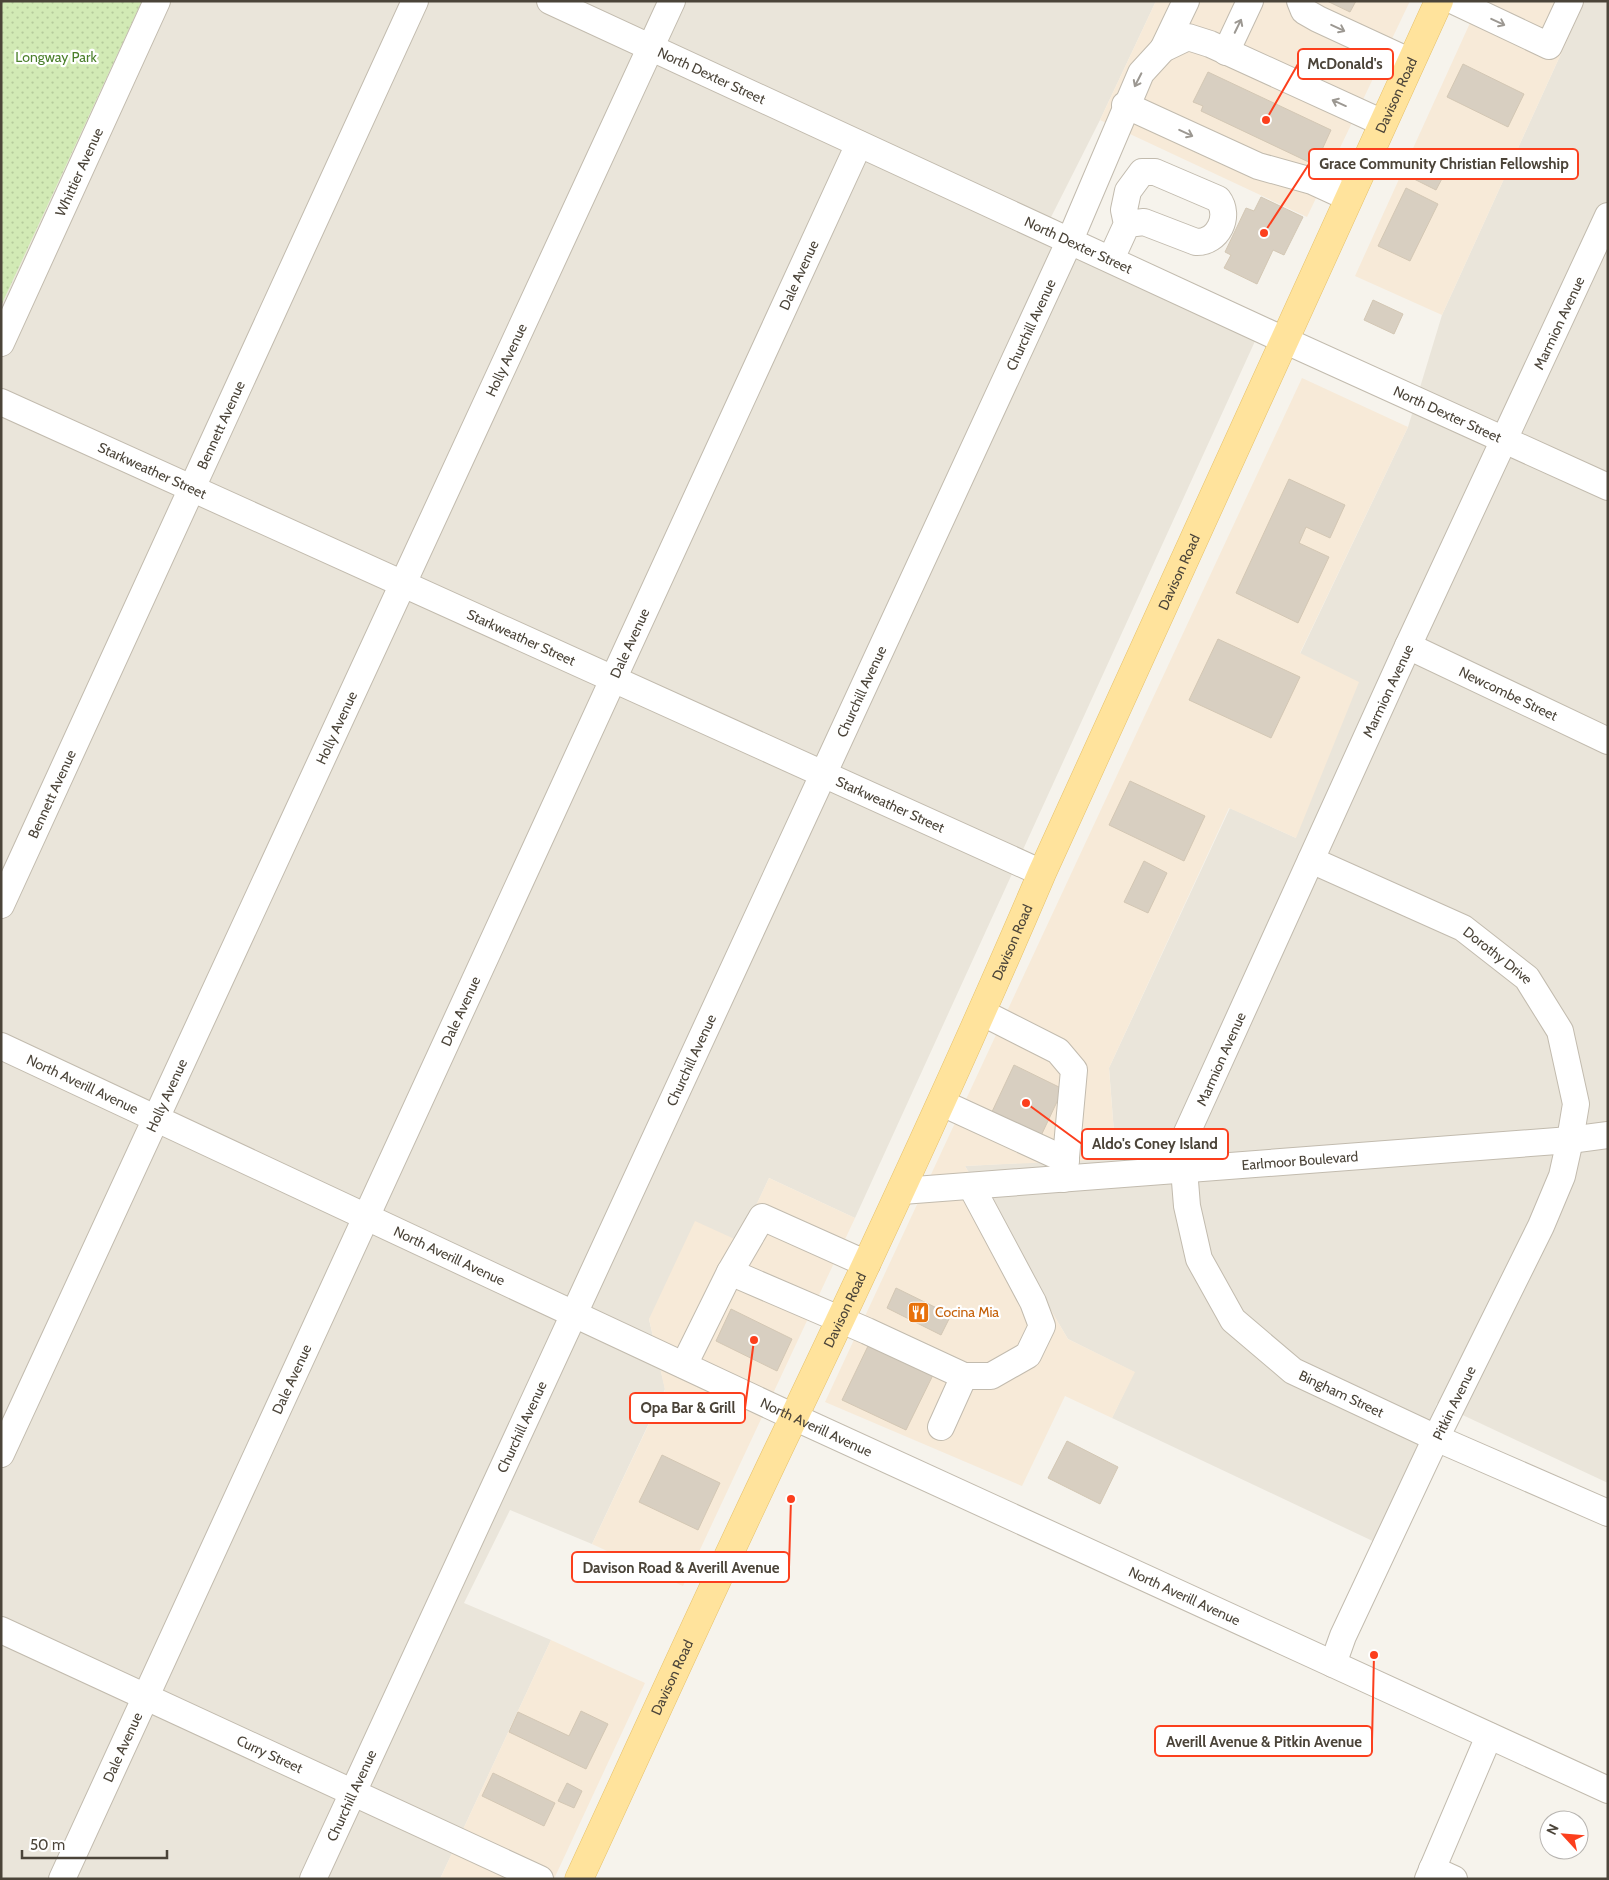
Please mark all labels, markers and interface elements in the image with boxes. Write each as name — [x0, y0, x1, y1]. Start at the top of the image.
one-way arrow — [1490, 18, 1505, 27]
one-way arrow — [1233, 19, 1243, 34]
one-way arrow — [1330, 24, 1345, 33]
street label: North Dexter Street — [655, 43, 769, 108]
park label: Longway Park — [15, 48, 97, 66]
callout: McDonald's — [1298, 49, 1393, 79]
text: McDonald's — [1307, 55, 1383, 73]
street label: Davison Road — [1371, 55, 1421, 136]
one-way arrow — [1133, 72, 1143, 87]
one-way arrow — [1332, 98, 1347, 108]
street label: Whittier Avenue — [51, 125, 107, 219]
one-way arrow — [1178, 128, 1193, 138]
callout: Grace Community Christian Fellowship — [1309, 149, 1578, 179]
text: Grace Community Christian Fellowship — [1319, 155, 1569, 173]
street label: North Dexter Street — [1022, 212, 1135, 278]
street label: Dale Avenue — [775, 237, 823, 313]
street label: Marmion Avenue — [1530, 274, 1588, 372]
street label: Churchill Avenue — [1002, 276, 1060, 373]
street label: Holly Avenue — [482, 321, 531, 399]
street label: Bennett Avenue — [193, 378, 249, 472]
street label: North Dexter Street — [1391, 382, 1505, 447]
street label: Starkweather Street — [95, 438, 210, 503]
street label: Davison Road — [1154, 531, 1204, 613]
street label: Starkweather Street — [464, 605, 579, 670]
street label: Dale Avenue — [606, 605, 653, 681]
street label: Marmion Avenue — [1359, 642, 1417, 740]
street label: Churchill Avenue — [833, 643, 890, 740]
street label: Newcombe Street — [1456, 662, 1561, 725]
street label: Holly Avenue — [312, 688, 361, 767]
street label: Bennett Avenue — [24, 747, 80, 841]
street label: Starkweather Street — [833, 772, 948, 837]
street label: Davison Road — [988, 902, 1037, 983]
street label: Dorothy Drive — [1460, 923, 1537, 987]
street label: Dale Avenue — [437, 973, 484, 1049]
street label: Marmion Avenue — [1192, 1009, 1250, 1109]
street label: Churchill Avenue — [662, 1011, 720, 1109]
street label: North Averill Avenue — [24, 1050, 141, 1118]
street label: Holly Avenue — [142, 1056, 191, 1135]
callout: Aldo's Coney Island — [1082, 1129, 1228, 1159]
text: Aldo's Coney Island — [1092, 1135, 1218, 1153]
street label: Earlmoor Boulevard — [1241, 1147, 1359, 1174]
street label: North Averill Avenue — [391, 1222, 508, 1290]
street label: Davison Road — [819, 1269, 870, 1351]
restaurant icon: Cocina Mia — [907, 1300, 931, 1324]
place label: Cocina Mia — [935, 1303, 999, 1321]
street label: Dale Avenue — [268, 1341, 315, 1417]
street label: Pitkin Avenue — [1428, 1363, 1480, 1443]
street label: Bingham Street — [1296, 1366, 1387, 1421]
street label: Churchill Avenue — [493, 1378, 551, 1476]
callout: Opa Bar & Grill — [630, 1393, 745, 1423]
street label: North Averill Avenue — [758, 1394, 875, 1461]
text: Opa Bar & Grill — [641, 1399, 736, 1417]
callout: Davison Road & Averill Avenue — [572, 1552, 789, 1582]
text: Davison Road & Averill Avenue — [582, 1559, 780, 1577]
street label: North Averill Avenue — [1126, 1563, 1243, 1629]
street label: Davison Road — [647, 1637, 697, 1718]
street label: Dale Avenue — [99, 1709, 146, 1785]
callout: Averill Avenue & Pitkin Avenue — [1155, 1726, 1372, 1756]
street label: Curry Street — [234, 1731, 306, 1777]
text: Averill Avenue & Pitkin Avenue — [1166, 1733, 1362, 1751]
street label: Churchill Avenue — [323, 1747, 380, 1844]
north arrow — [1539, 1810, 1589, 1860]
text: N — [1542, 1821, 1563, 1838]
scale bar — [22, 1828, 168, 1860]
text: 50 m — [30, 1836, 65, 1854]

